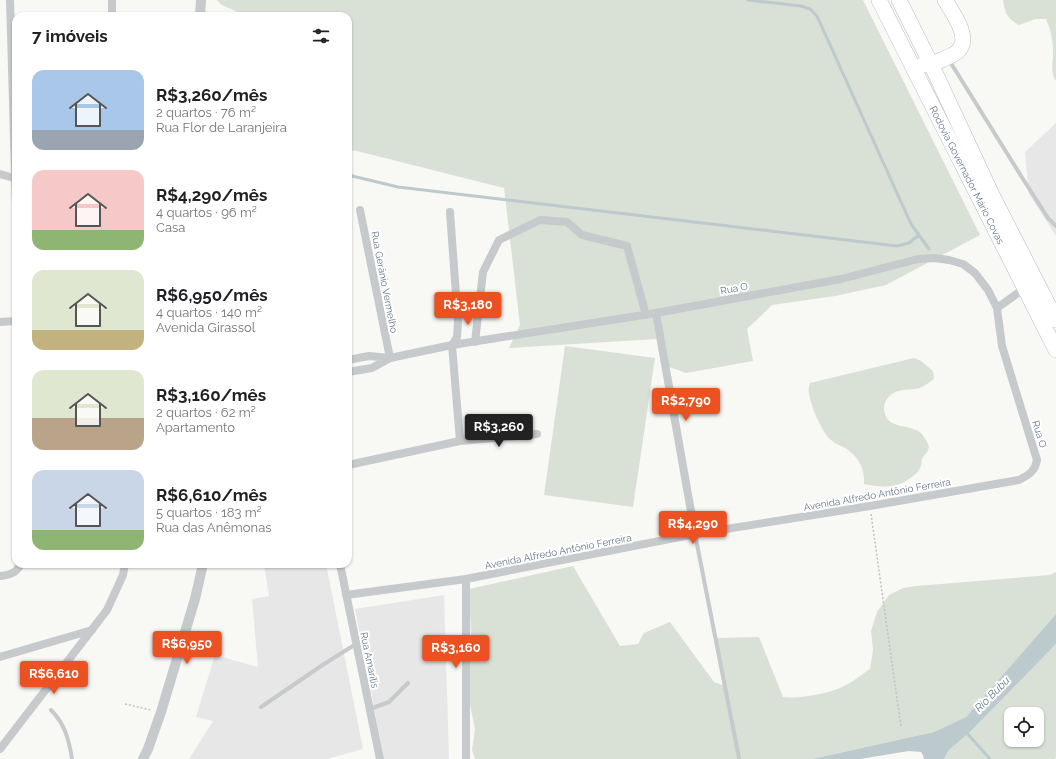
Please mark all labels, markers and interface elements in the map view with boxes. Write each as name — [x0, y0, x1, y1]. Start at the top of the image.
icon: filters — [310, 25, 332, 47]
text: 7 imóveis — [32, 26, 108, 46]
text: R$3,260/mês — [156, 85, 267, 105]
icon: home — [64, 86, 112, 134]
street label: Rodovia Governador Mário Covas — [928, 104, 1007, 246]
text: 2 quartos · 76 m² — [156, 105, 256, 120]
text: Rua Flor de Laranjeira — [156, 120, 287, 135]
text: R$4,290/mês — [156, 185, 267, 205]
icon: home — [64, 186, 112, 234]
text: 4 quartos · 96 m² — [156, 205, 257, 220]
text: Casa — [156, 220, 185, 235]
street label: Rua Gerânio Vermelho — [369, 230, 400, 334]
street label: Rua O — [719, 280, 749, 297]
text: R$6,950/mês — [156, 285, 268, 305]
icon: home — [64, 286, 112, 334]
pin: R$3,180 — [431, 292, 505, 326]
text: R$3,180 — [443, 297, 493, 312]
text: 4 quartos · 140 m² — [156, 305, 262, 320]
text: Avenida Girassol — [156, 320, 255, 335]
text: R$3,160/mês — [156, 385, 266, 405]
icon: home — [64, 386, 112, 434]
pin: R$2,790 — [649, 388, 723, 422]
text: R$2,790 — [661, 393, 711, 408]
text: 2 quartos · 62 m² — [156, 405, 256, 420]
pin: R$3,260 — [462, 414, 536, 448]
text: R$3,260 — [474, 419, 524, 434]
street label: Rua O — [1030, 419, 1049, 450]
text: Apartamento — [156, 420, 235, 435]
street label: Avenida Alfredo Antônio Ferreira — [803, 476, 952, 513]
text: R$6,610/mês — [156, 485, 267, 505]
icon: home — [64, 486, 112, 534]
text: 5 quartos · 183 m² — [156, 505, 262, 520]
pin: R$4,290 — [656, 511, 730, 545]
text: R$4,290 — [668, 516, 718, 531]
text: Rua das Anêmonas — [156, 520, 272, 535]
street label: Avenida Alfredo Antônio Ferreira — [484, 532, 632, 571]
pin: R$6,950 — [150, 631, 224, 665]
street label: Rua Amarílis — [358, 631, 381, 689]
pin: R$3,160 — [419, 635, 493, 669]
text: R$6,950 — [162, 636, 212, 651]
text: R$3,160 — [431, 640, 481, 655]
pin: R$6,610 — [17, 661, 91, 695]
text: R$6,610 — [29, 666, 79, 681]
water label: Rio Bubu — [972, 674, 1013, 715]
map controls — [1004, 707, 1044, 747]
button: locate — [1004, 707, 1044, 747]

